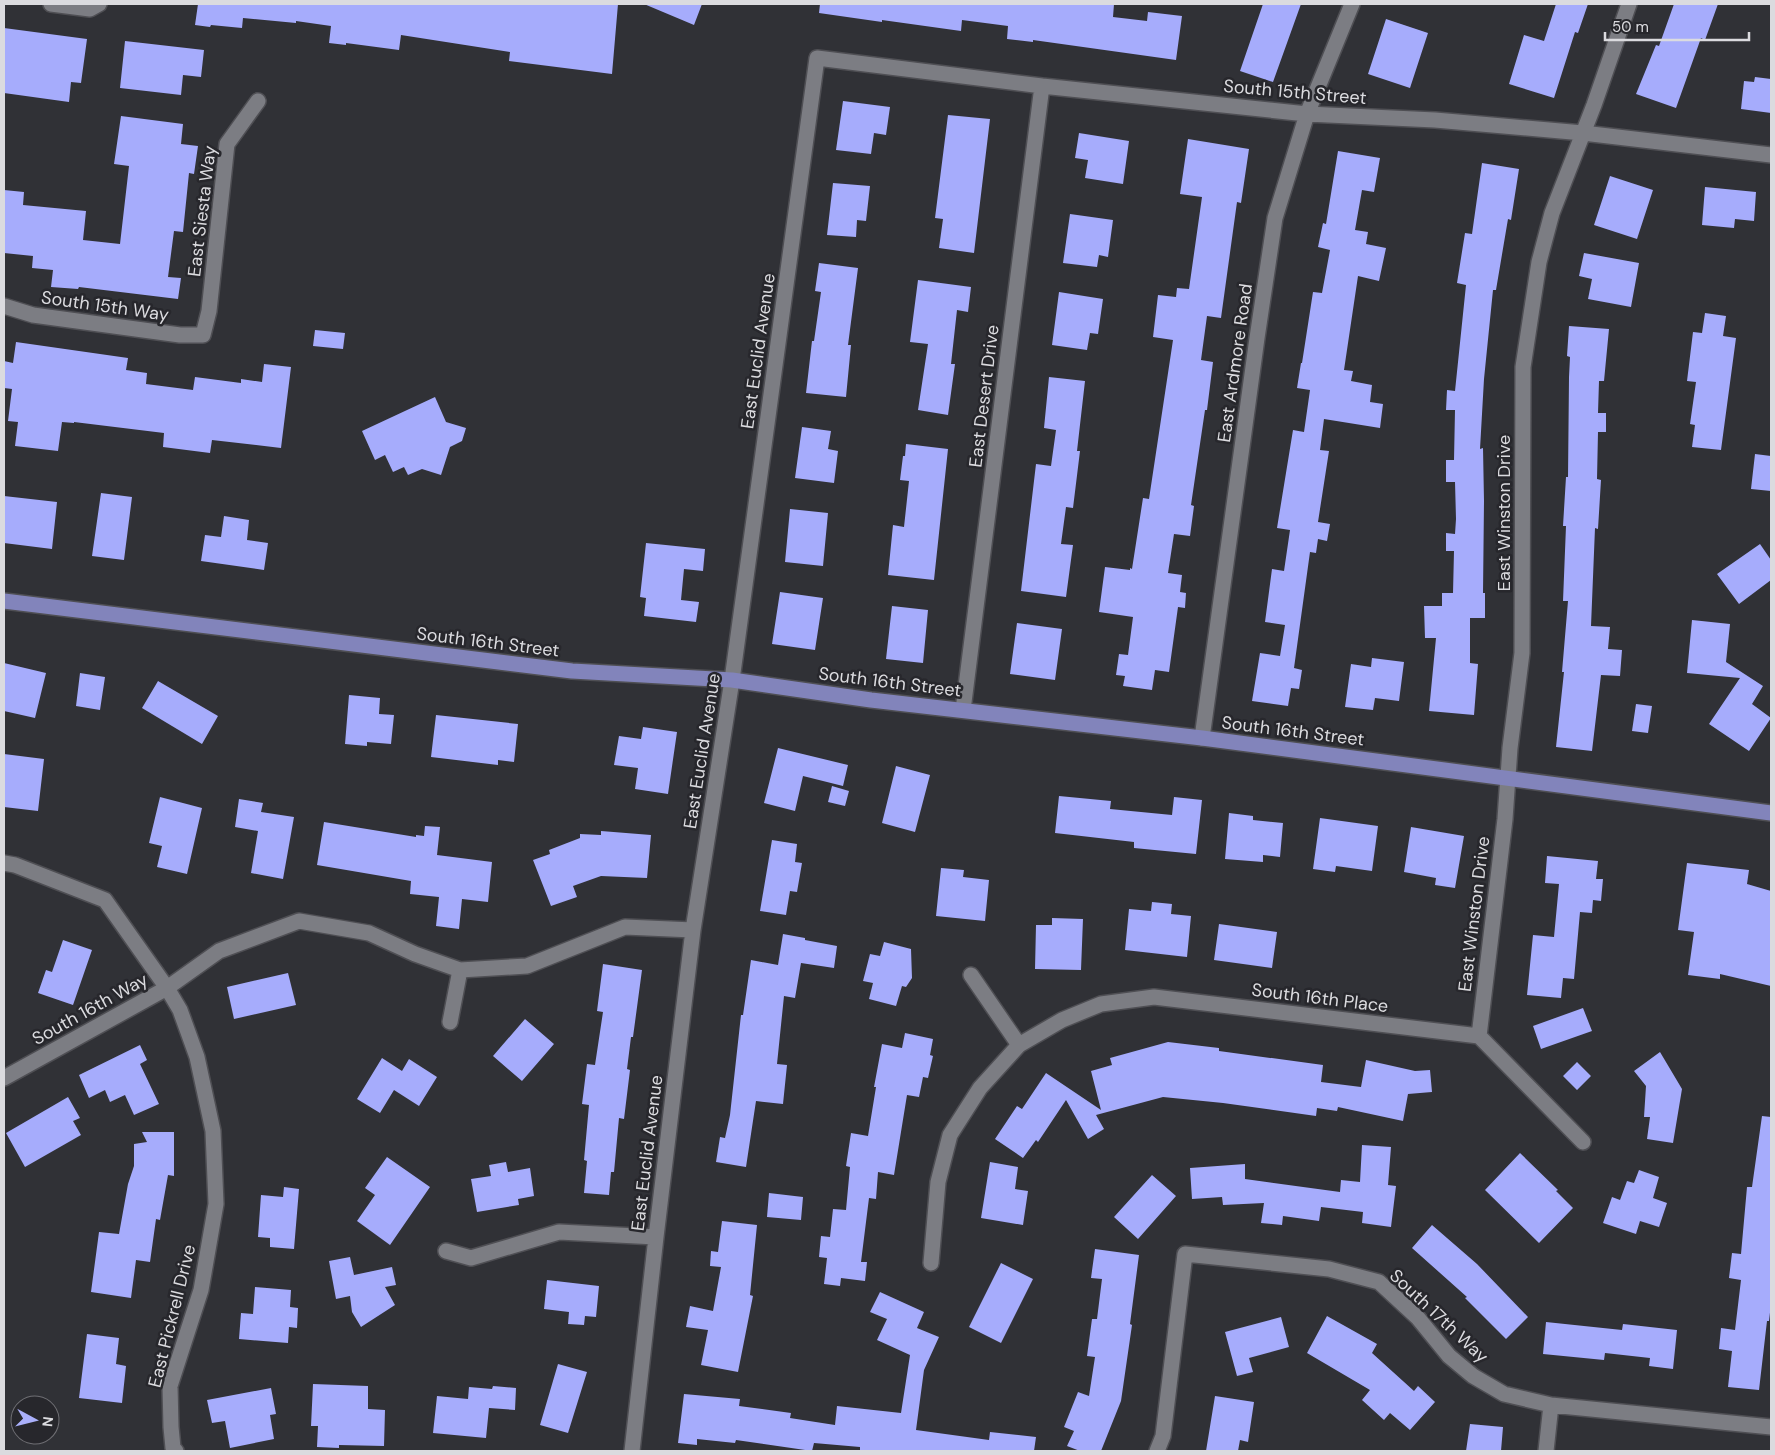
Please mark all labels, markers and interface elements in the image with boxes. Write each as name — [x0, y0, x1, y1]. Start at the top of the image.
scale bar — [1605, 10, 1749, 42]
text: 50 m — [1612, 17, 1649, 37]
street label: South 15th Street — [1223, 74, 1367, 110]
street label: East Siesta Way — [182, 144, 222, 278]
street label: East Euclid Avenue — [735, 272, 781, 430]
street label: East Ardmore Road — [1212, 282, 1258, 444]
street label: South 15th Way — [40, 285, 170, 327]
street label: East Desert Drive — [963, 323, 1005, 469]
street label: East Winston Drive — [1492, 435, 1516, 591]
street label: South 16th Street — [415, 621, 561, 663]
street label: South 16th Street — [817, 661, 963, 703]
street label: East Euclid Avenue — [678, 672, 726, 830]
street label: South 16th Street — [1220, 710, 1366, 752]
street label: East Winston Drive — [1453, 835, 1495, 993]
street label: South 16th Way — [28, 967, 152, 1051]
street label: South 16th Place — [1250, 978, 1390, 1018]
street label: East Euclid Avenue — [626, 1074, 668, 1232]
street label: East Pickrell Drive — [143, 1242, 201, 1390]
street label: South 17th Way — [1384, 1264, 1494, 1368]
north arrow — [10, 1395, 60, 1445]
text: N — [38, 1415, 57, 1428]

